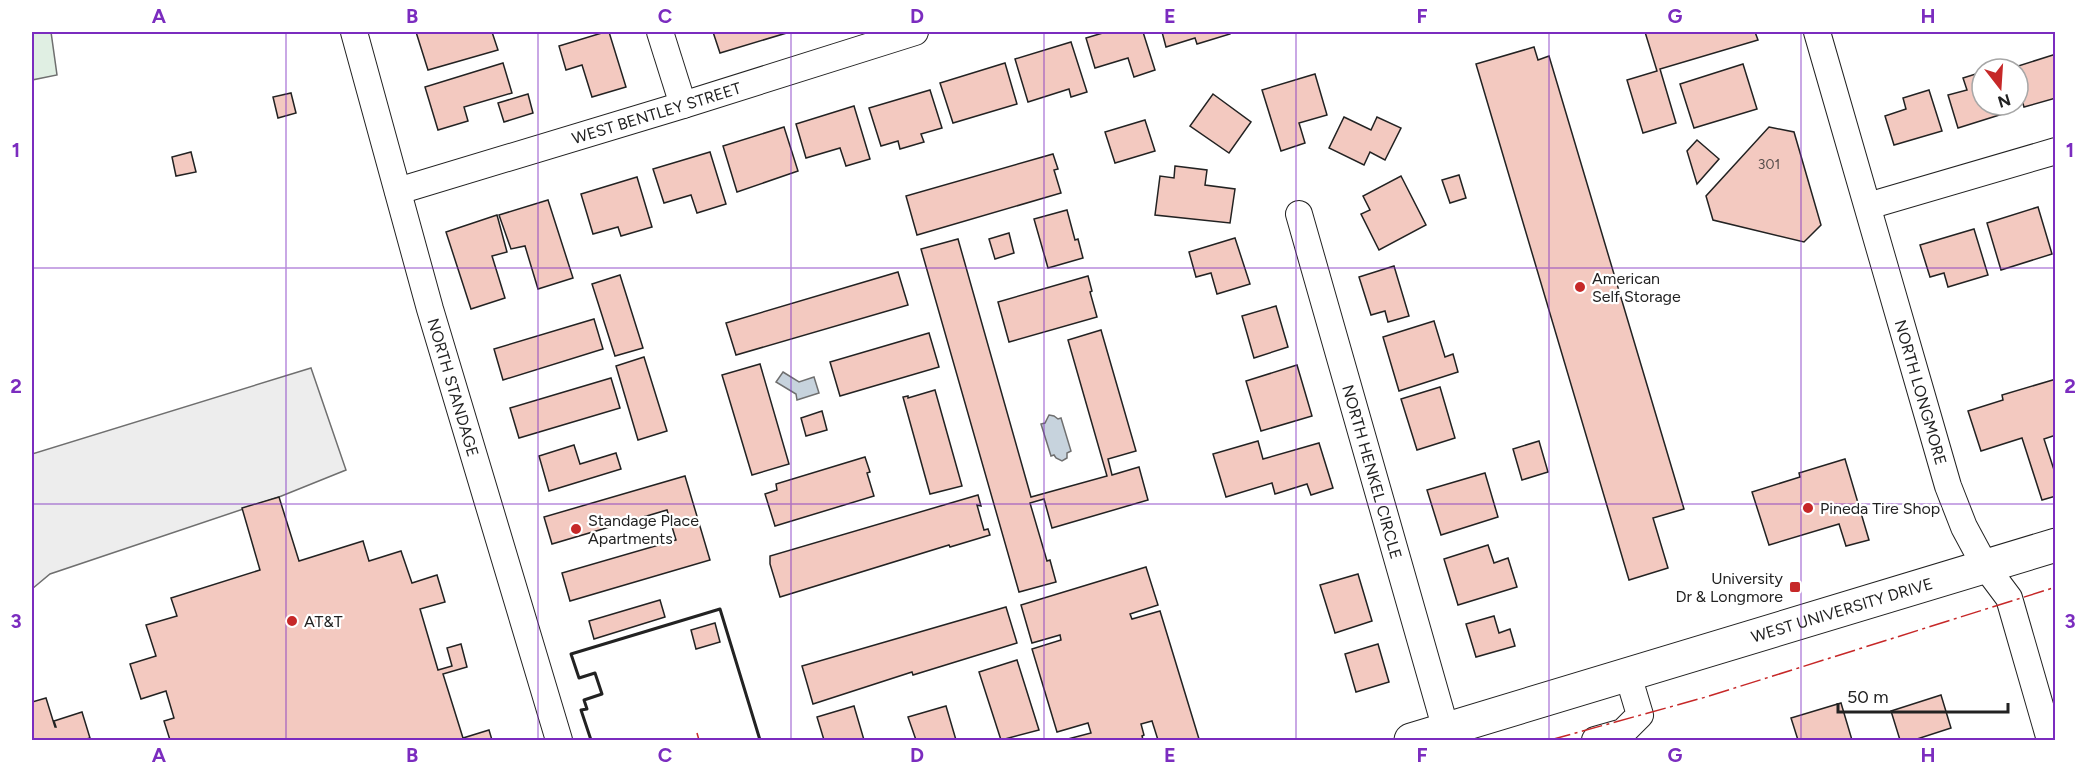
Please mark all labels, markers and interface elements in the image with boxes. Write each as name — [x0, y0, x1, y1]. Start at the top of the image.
text: A — [152, 4, 167, 28]
text: B — [406, 4, 418, 28]
text: C — [658, 4, 672, 28]
text: D — [910, 4, 924, 28]
text: E — [1164, 4, 1176, 28]
text: F — [1416, 4, 1428, 28]
text: G — [1668, 4, 1683, 28]
text: H — [1921, 4, 1936, 28]
north arrow — [1970, 57, 2030, 117]
street label: WEST BENTLEY STREET — [570, 78, 744, 148]
text: N — [1996, 90, 2013, 112]
text: 1 — [12, 138, 20, 162]
text: 1 — [2066, 138, 2074, 162]
house number: 301 — [1758, 156, 1780, 173]
place label: American Self Storage — [1592, 269, 1681, 306]
marker: American Self Storage — [1573, 280, 1587, 294]
street label: NORTH STANDAGE — [423, 316, 483, 459]
street label: NORTH LONGMORE — [1891, 318, 1950, 467]
text: 2 — [10, 374, 22, 398]
text: 2 — [2064, 374, 2076, 398]
street label: NORTH HENKEL CIRCLE — [1338, 383, 1406, 561]
place label: Pineda Tire Shop — [1820, 499, 1940, 518]
marker: Pineda Tire Shop — [1801, 501, 1815, 515]
place label: Standage Place Apartments — [588, 511, 699, 548]
marker: Standage Place Apartments — [569, 522, 583, 536]
place label: University Dr & Longmore — [1675, 569, 1784, 606]
street label: WEST UNIVERSITY DRIVE — [1749, 574, 1935, 647]
marker: University Dr & Longmore — [1788, 580, 1802, 594]
text: 3 — [10, 609, 22, 633]
text: 3 — [2064, 609, 2076, 633]
place label: AT&T — [304, 612, 343, 631]
marker: AT&T — [285, 614, 299, 628]
scale bar — [1838, 676, 2008, 714]
text: 50 m — [1847, 686, 1889, 708]
text: A — [152, 743, 167, 767]
text: B — [406, 743, 418, 767]
text: C — [658, 743, 672, 767]
text: D — [910, 743, 924, 767]
text: E — [1164, 743, 1176, 767]
text: F — [1416, 743, 1428, 767]
text: G — [1668, 743, 1683, 767]
text: H — [1921, 743, 1936, 767]

